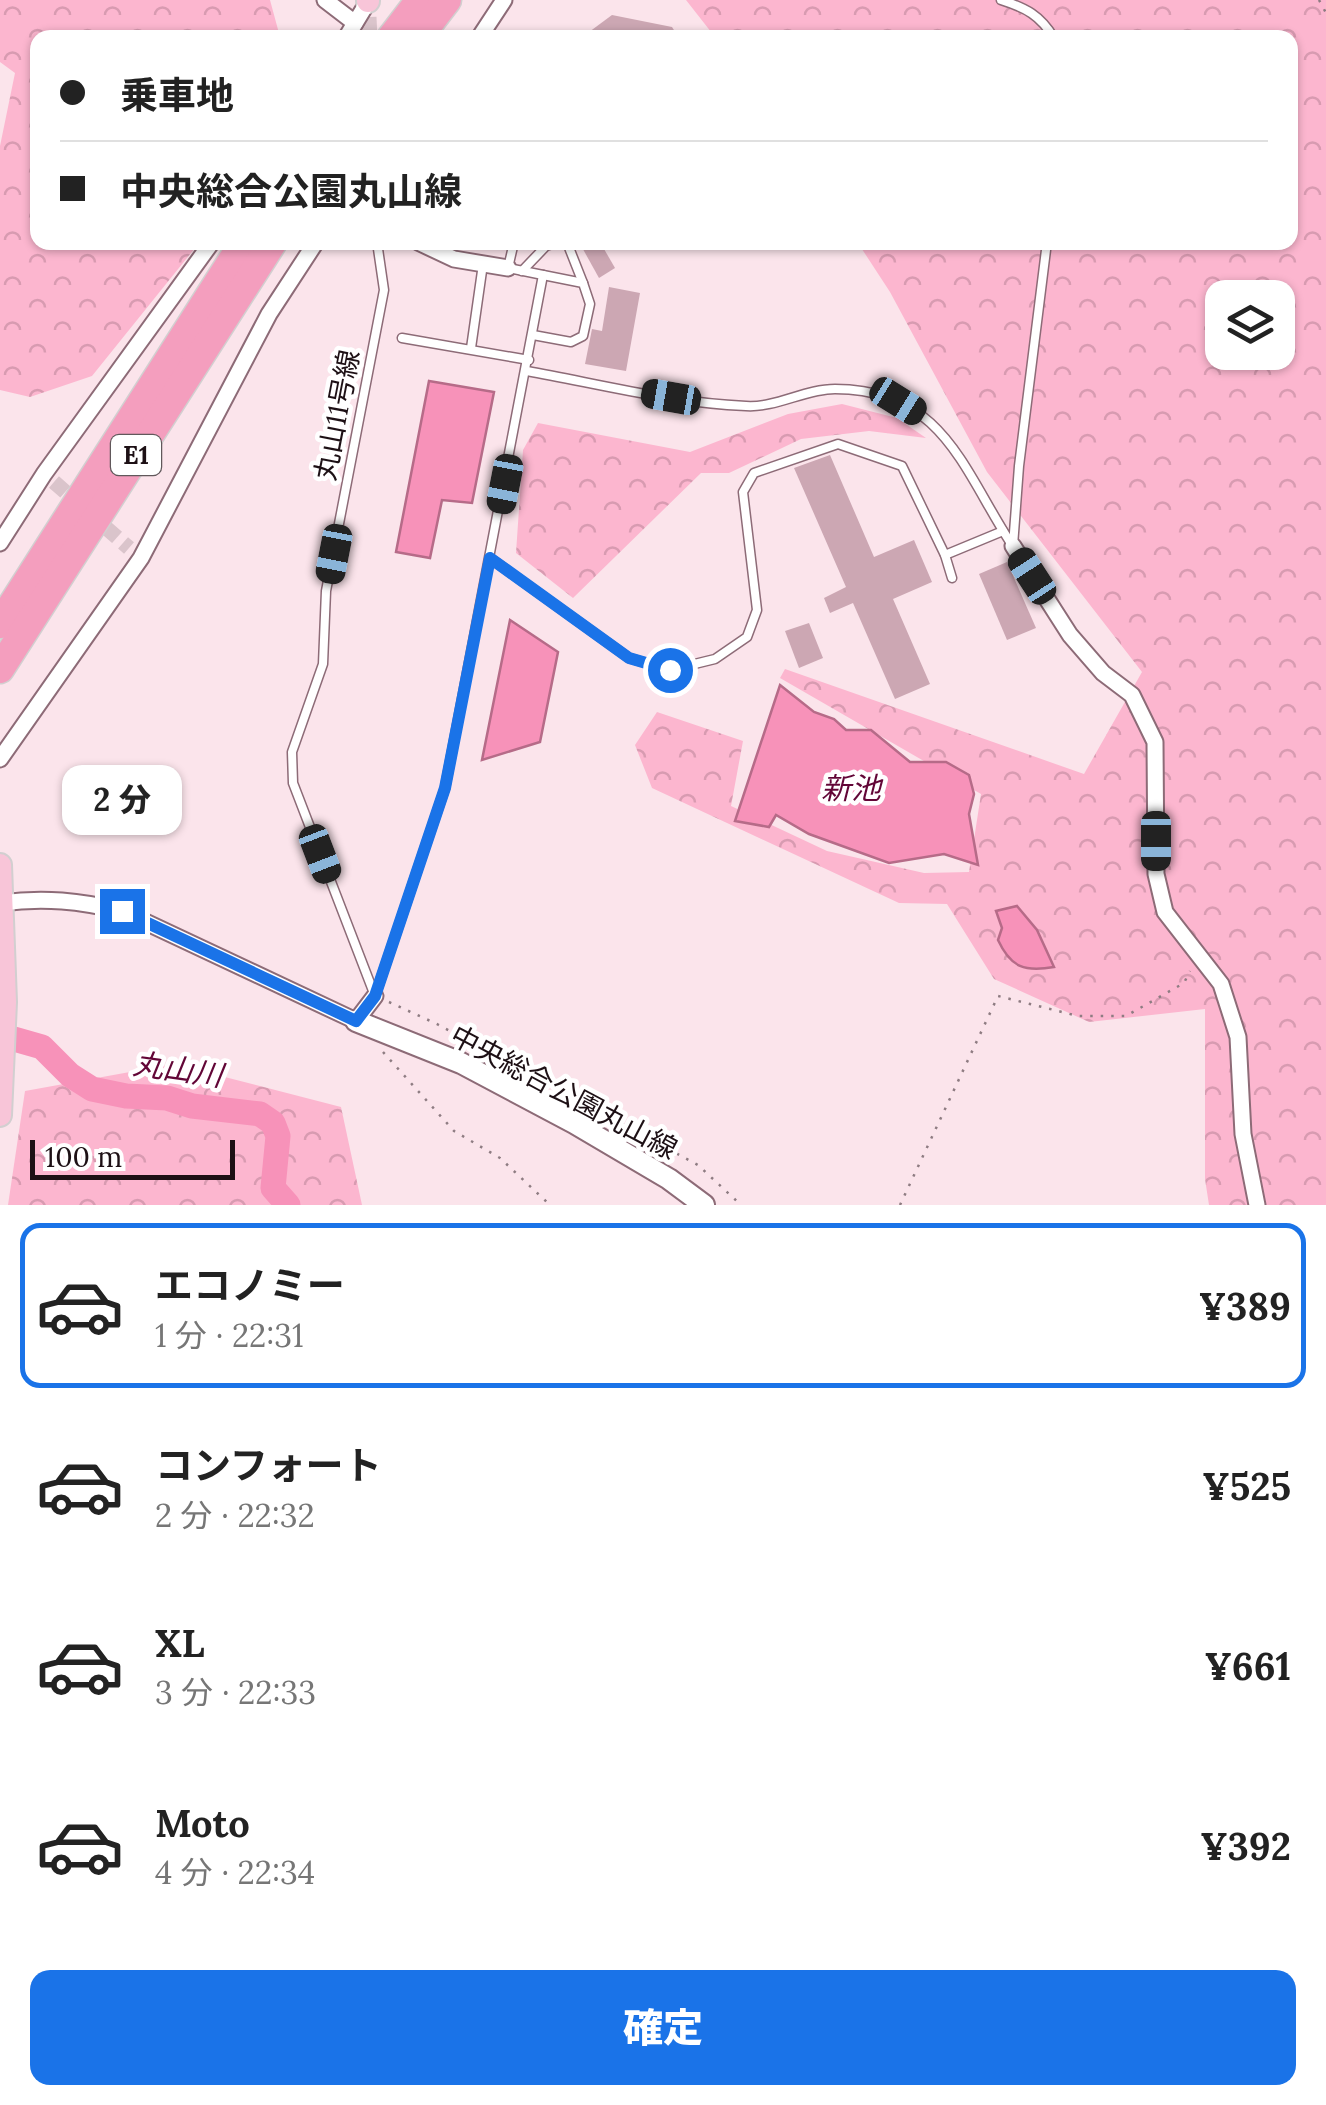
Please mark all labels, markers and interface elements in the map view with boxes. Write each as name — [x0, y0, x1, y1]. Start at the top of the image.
text: 乗車地 — [120, 71, 234, 119]
text: 中央総合公園丸山線 — [120, 167, 462, 215]
map controls — [1205, 280, 1295, 370]
button: layers — [1205, 280, 1295, 370]
street label: 丸山11号線 — [307, 347, 367, 483]
car — [865, 372, 931, 430]
car — [639, 377, 703, 417]
road number: E1 — [111, 435, 161, 475]
car — [485, 452, 525, 516]
car — [314, 522, 354, 586]
car — [1003, 543, 1061, 609]
route start — [648, 648, 693, 693]
callout: 2 分 — [62, 766, 182, 836]
water label: 新池 — [821, 769, 884, 807]
text: 2 分 — [93, 779, 151, 820]
car — [1141, 811, 1171, 871]
car — [295, 821, 345, 887]
route end — [100, 889, 145, 934]
street label: 中央総合公園丸山線 — [444, 1017, 684, 1167]
water label: 丸山川 — [131, 1044, 228, 1094]
scale bar — [30, 1135, 235, 1180]
text: 100 m — [45, 1139, 122, 1175]
icon: car — [35, 1261, 125, 1351]
text: エコノミー — [155, 1261, 345, 1309]
text: ¥389 — [1199, 1282, 1291, 1330]
text: 1 分 · 22:31 — [155, 1315, 304, 1356]
icon: car — [35, 1441, 125, 1531]
text: コンフォート — [155, 1441, 382, 1489]
text: ¥525 — [1202, 1462, 1291, 1510]
text: 2 分 · 22:32 — [155, 1495, 315, 1536]
text: XL — [155, 1619, 205, 1667]
icon: car — [35, 1621, 125, 1711]
text: ¥661 — [1204, 1642, 1291, 1690]
text: 3 分 · 22:33 — [155, 1672, 316, 1713]
text: Moto — [155, 1799, 250, 1847]
icon: car — [35, 1801, 125, 1891]
text: ¥392 — [1200, 1822, 1291, 1870]
text: 4 分 · 22:34 — [155, 1852, 315, 1893]
button: 確定 — [30, 1970, 1296, 2085]

